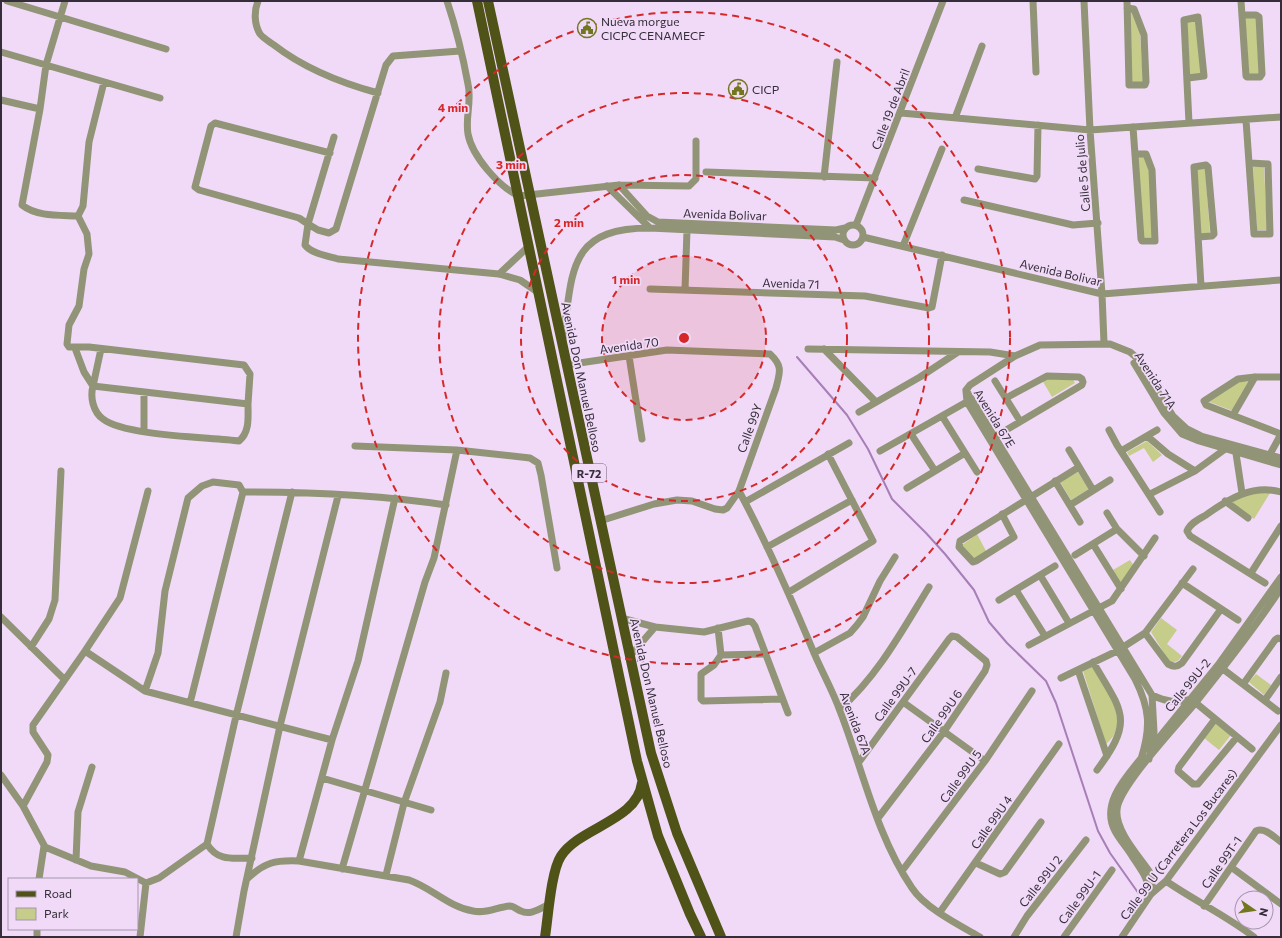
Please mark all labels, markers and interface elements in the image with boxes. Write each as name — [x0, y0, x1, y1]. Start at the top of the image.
place label: Nueva morgue CICPC CENAMECF — [601, 14, 705, 42]
public building icon: Nueva morgue CICPC CENAMECF — [576, 17, 598, 39]
street label: Calle 19 de Abril — [868, 66, 912, 152]
public building icon: CICP — [727, 78, 749, 100]
place label: CICP — [752, 82, 780, 96]
text: 4 min — [438, 100, 468, 114]
street label: Calle 5 de Julio — [1072, 134, 1093, 212]
text: 3 min — [496, 157, 526, 171]
street label: Avenida Bolivar — [683, 206, 767, 222]
text: 2 min — [554, 215, 584, 229]
street label: Avenida Bolivar — [1019, 256, 1104, 288]
text: 1 min — [612, 272, 640, 286]
street label: Avenida 71 — [762, 275, 820, 291]
street label: Avenida Don Manuel Belloso — [559, 300, 605, 454]
centre of rings — [677, 331, 691, 345]
street label: Avenida 70 — [598, 334, 660, 356]
street label: Avenida 71A — [1132, 349, 1180, 411]
street label: Avenida 67E — [972, 386, 1018, 450]
street label: Calle 99Y — [734, 401, 764, 454]
road number: R-72 — [572, 464, 606, 482]
street label: Avenida Don Manuel Belloso — [628, 617, 676, 769]
street label: Calle 99U-2 — [1161, 655, 1213, 714]
street label: Calle 99U-7 — [871, 664, 919, 724]
street label: Calle 99U 6 — [917, 687, 965, 745]
street label: Avenida 67A — [838, 689, 874, 757]
street label: Calle 99U 5 — [936, 747, 984, 805]
street label: Calle 99 U (Carretera Los Bucares) — [1117, 766, 1239, 922]
street label: Calle 99U 4 — [967, 793, 1015, 851]
street label: Calle 99T-1 — [1198, 833, 1244, 891]
street label: Calle 99U 2 — [1016, 852, 1065, 910]
street label: Calle 99U-1 — [1055, 867, 1103, 927]
legend — [8, 878, 138, 930]
text: Road — [44, 886, 72, 900]
north arrow — [1234, 890, 1274, 930]
text: Park — [44, 906, 70, 920]
text: N — [1257, 907, 1271, 918]

